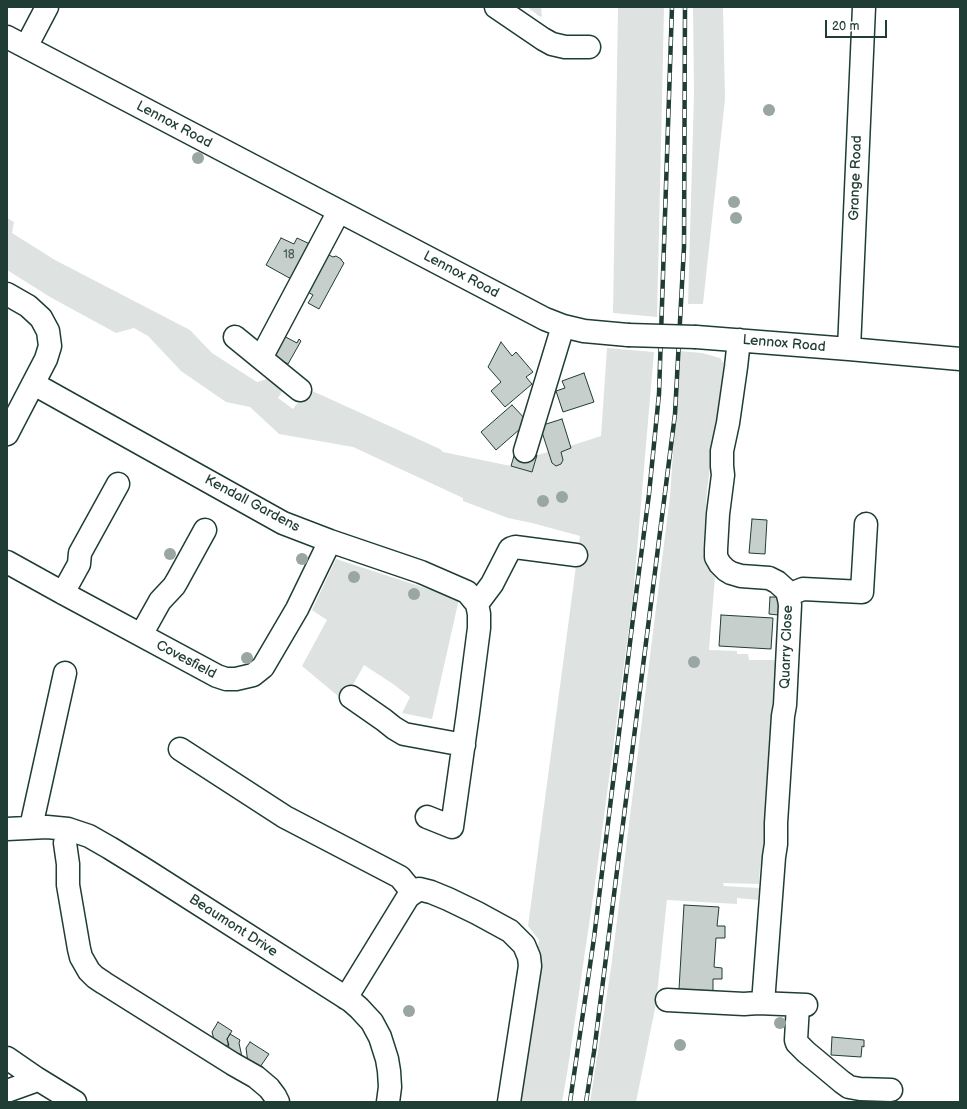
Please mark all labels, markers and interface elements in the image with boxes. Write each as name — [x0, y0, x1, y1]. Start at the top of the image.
scale bar — [827, 12, 889, 38]
text: 20 m — [832, 19, 859, 34]
street label: Lennox Road — [133, 98, 215, 152]
street label: Grange Road — [846, 135, 866, 221]
house number: 18 — [283, 248, 295, 262]
street label: Lennox Road — [420, 248, 502, 302]
street label: Lennox Road — [742, 332, 826, 356]
street label: Kendall Gardens — [202, 472, 302, 536]
street label: Quarry Close — [777, 605, 797, 689]
street label: Covesfield — [153, 637, 219, 683]
street label: Beaumont Drive — [186, 891, 280, 961]

